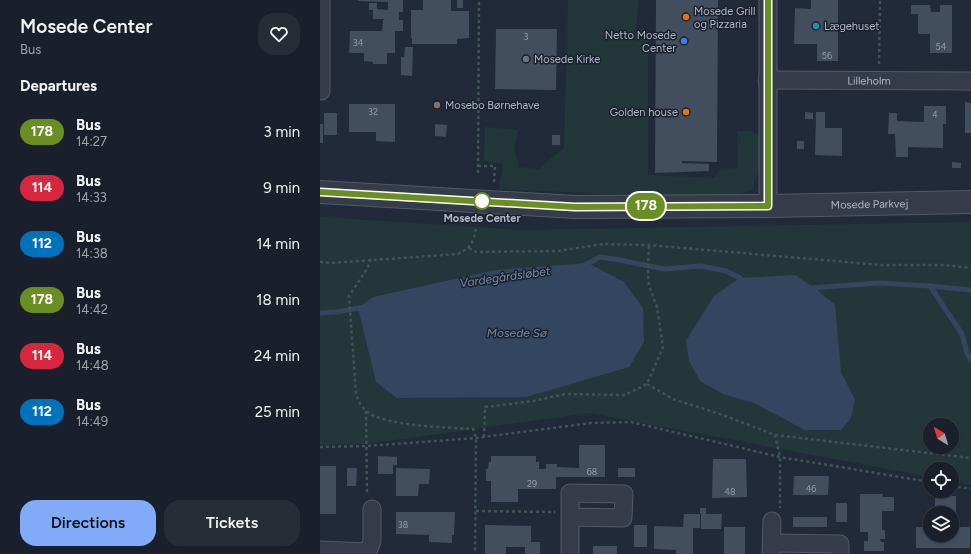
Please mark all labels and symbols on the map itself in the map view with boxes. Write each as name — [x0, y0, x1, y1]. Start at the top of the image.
place label: Mosede Grill og Pizzaria — [694, 5, 755, 31]
marker: Mosede Grill og Pizzaria — [681, 12, 691, 22]
place label: Lægehuset — [824, 20, 879, 33]
marker: Lægehuset — [811, 21, 821, 31]
place label: Netto Mosede Center — [605, 29, 676, 55]
house number: 3 — [524, 31, 529, 42]
marker: Netto Mosede Center — [679, 36, 689, 46]
house number: 34 — [353, 37, 364, 48]
house number: 54 — [936, 41, 947, 52]
house number: 56 — [822, 50, 832, 61]
place label: Mosede Kirke — [534, 53, 600, 66]
marker: Mosede Kirke — [521, 54, 531, 64]
street label: Lilleholm — [847, 74, 891, 87]
place label: Mosebo Børnehave — [445, 99, 540, 112]
marker: Mosebo Børnehave — [432, 100, 442, 110]
house number: 32 — [368, 106, 378, 117]
place label: Golden house — [610, 106, 678, 119]
marker: Golden house — [681, 107, 691, 117]
house number: 4 — [932, 109, 938, 120]
marker: Mosede Center — [473, 192, 491, 210]
line badge: 178 — [623, 193, 669, 219]
street label: Mosede Parkvej — [831, 197, 908, 211]
place label: Mosede Center — [443, 212, 521, 225]
water label: Vardegårdsløbet — [459, 264, 552, 290]
water label: Mosede Sø — [487, 326, 548, 340]
north arrow — [923, 418, 959, 454]
house number: 68 — [587, 466, 598, 477]
house number: 29 — [527, 478, 537, 489]
house number: 46 — [806, 483, 816, 494]
house number: 48 — [724, 486, 736, 497]
house number: 38 — [398, 519, 409, 530]

